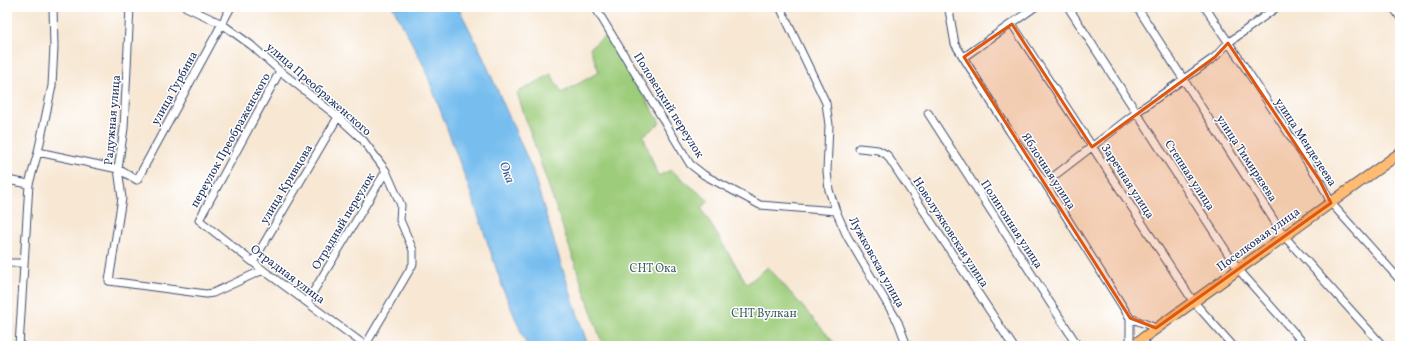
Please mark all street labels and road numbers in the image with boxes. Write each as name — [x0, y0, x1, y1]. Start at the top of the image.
street label: улица Преображенского — [262, 40, 374, 140]
street label: улица Турбина — [148, 49, 202, 128]
street label: Половецкий переулок — [629, 50, 707, 162]
street label: переулок Преображенского — [187, 70, 275, 211]
street label: Радужная улица — [101, 74, 125, 166]
street label: улица Менделеева — [1271, 95, 1340, 190]
street label: улица Тимирязева — [1212, 112, 1280, 205]
street label: Яблочная улица — [1017, 130, 1079, 213]
street label: Степная улица — [1160, 137, 1218, 214]
street label: Заречная улица — [1097, 141, 1157, 222]
street label: улица Кривцова — [257, 142, 317, 227]
street label: Отрадный переулок — [309, 169, 379, 273]
street label: Новолужковская улица — [908, 174, 992, 291]
street label: Полигонная улица — [976, 177, 1046, 272]
street label: Поселковая улица — [1214, 204, 1303, 275]
street label: Лужковская улица — [844, 214, 908, 311]
street label: Отрадная улица — [247, 241, 328, 308]

